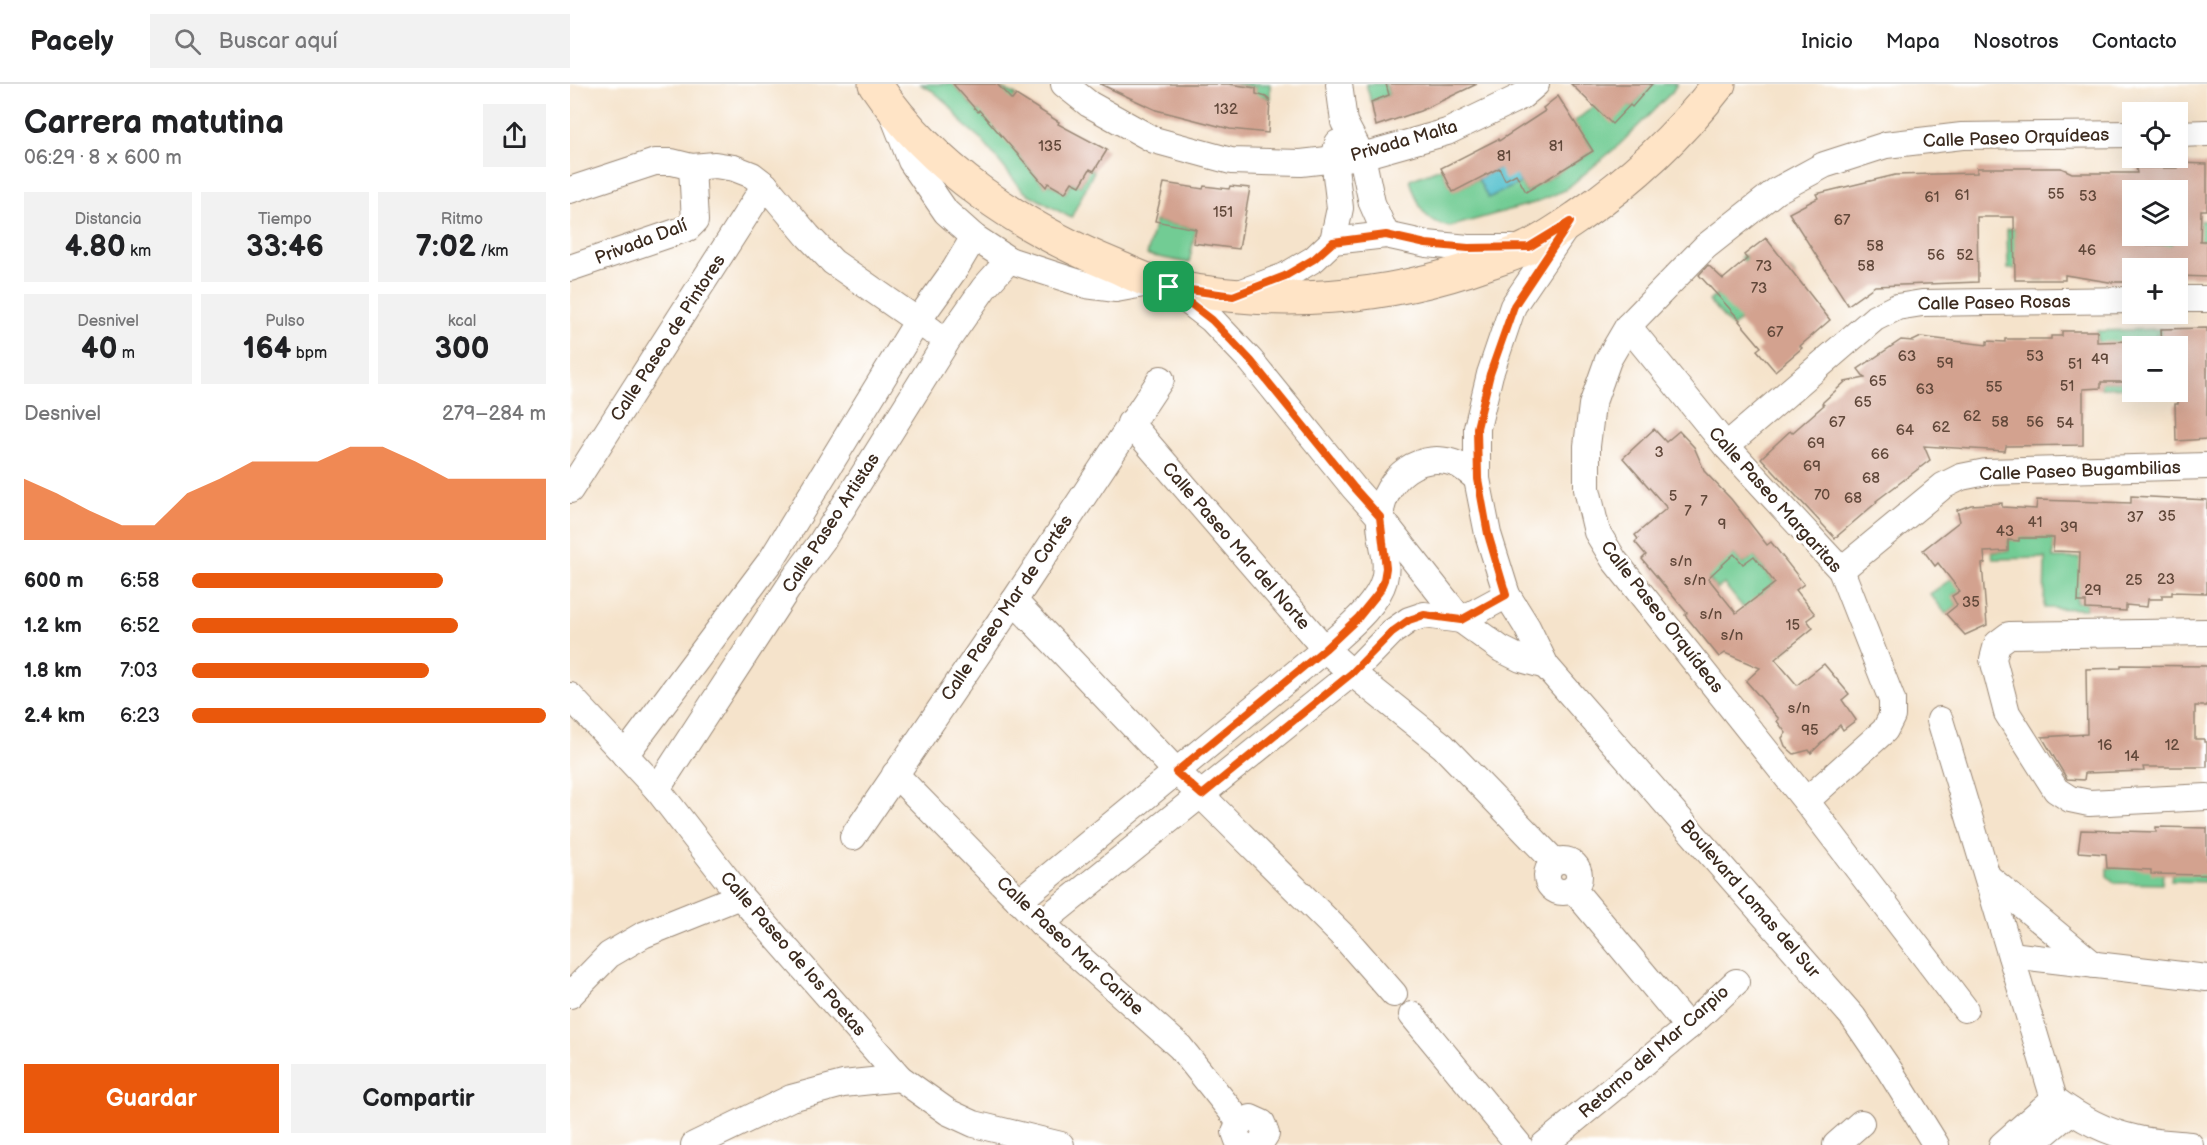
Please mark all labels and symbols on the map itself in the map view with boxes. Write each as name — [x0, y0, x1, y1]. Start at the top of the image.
house number: 132 — [1214, 100, 1238, 119]
street label: Privada Malta — [1348, 116, 1460, 166]
street label: Calle Paseo Orquídeas — [1922, 124, 2110, 152]
house number: 135 — [1038, 137, 1062, 156]
house number: 81 — [1549, 137, 1563, 156]
house number: 81 — [1497, 147, 1511, 166]
house number: 55 — [2047, 185, 2065, 204]
house number: 61 — [1955, 186, 1969, 205]
house number: 53 — [2079, 187, 2097, 206]
house number: 61 — [1925, 188, 1939, 207]
house number: 151 — [1213, 203, 1233, 222]
house number: 67 — [1834, 211, 1851, 230]
street label: Privada Dalí — [592, 215, 691, 269]
house number: 58 — [1866, 237, 1884, 256]
house number: 46 — [2078, 241, 2096, 260]
house number: 56 — [1927, 246, 1945, 265]
house number: 52 — [1956, 246, 1974, 265]
street label: Calle Paseo de Pintores — [606, 251, 730, 425]
house number: 73 — [1756, 257, 1772, 276]
house number: 58 — [1857, 257, 1875, 276]
pin — [1143, 261, 1194, 312]
house number: 73 — [1751, 279, 1767, 298]
street label: Calle Paseo Rosas — [1917, 291, 2071, 315]
house number: 67 — [1767, 323, 1784, 342]
house number: 63 — [1898, 347, 1916, 366]
house number: 53 — [2026, 347, 2044, 366]
house number: 49 — [2091, 350, 2109, 369]
house number: 59 — [1936, 354, 1954, 373]
house number: 51 — [2068, 355, 2082, 374]
house number: 65 — [1869, 372, 1887, 391]
house number: 51 — [2060, 377, 2074, 396]
house number: 55 — [1985, 378, 2003, 397]
house number: 63 — [1916, 380, 1934, 399]
house number: 65 — [1854, 393, 1872, 412]
house number: 62 — [1963, 407, 1981, 426]
house number: 67 — [1829, 413, 1846, 432]
house number: 58 — [1991, 413, 2009, 432]
house number: 56 — [2026, 413, 2044, 432]
house number: 54 — [2056, 414, 2074, 433]
house number: 62 — [1932, 418, 1950, 437]
house number: 64 — [1896, 421, 1914, 440]
street label: Calle Paseo Margaritas — [1704, 423, 1846, 577]
house number: 69 — [1807, 434, 1825, 453]
house number: 3 — [1654, 443, 1664, 462]
house number: 66 — [1871, 445, 1889, 464]
street label: Calle Paseo Artistas — [778, 449, 884, 597]
house number: 69 — [1803, 457, 1821, 476]
street label: Calle Paseo Bugambilias — [1979, 457, 2181, 485]
street label: Calle Paseo Mar del Norte — [1158, 458, 1315, 634]
house number: 68 — [1862, 469, 1880, 488]
house number: 70 — [1814, 486, 1830, 505]
house number: 5 — [1669, 487, 1677, 506]
house number: 68 — [1844, 489, 1862, 508]
house number: 7 — [1700, 492, 1708, 511]
house number: 7 — [1684, 502, 1692, 521]
house number: 35 — [2158, 507, 2176, 526]
house number: 37 — [2127, 508, 2144, 527]
street label: Calle Paseo Mar de Cortés — [937, 511, 1077, 705]
house number: 41 — [2028, 513, 2042, 532]
house number: 9 — [1718, 515, 1726, 534]
house number: 39 — [2060, 518, 2078, 537]
house number: 43 — [1996, 522, 2014, 541]
street label: Calle Paseo Orquídeas — [1596, 537, 1728, 697]
house number: s/n — [1670, 552, 1692, 571]
house number: 23 — [2157, 570, 2175, 589]
house number: s/n — [1684, 571, 1706, 590]
house number: 25 — [2125, 571, 2143, 590]
house number: 29 — [2084, 581, 2102, 600]
house number: 35 — [1962, 593, 1980, 612]
house number: s/n — [1700, 605, 1722, 624]
house number: 15 — [1786, 616, 1800, 635]
house number: s/n — [1721, 626, 1743, 645]
house number: s/n — [1788, 699, 1810, 718]
house number: 95 — [1801, 721, 1819, 740]
house number: 16 — [2098, 736, 2112, 755]
house number: 12 — [2165, 736, 2179, 755]
house number: 14 — [2125, 747, 2139, 766]
street label: Boulevard Lomas del Sur — [1676, 816, 1825, 983]
street label: Calle Paseo de los Poetas — [716, 867, 870, 1041]
street label: Calle Paseo Mar Caribe — [992, 872, 1148, 1020]
street label: Retorno del Mar Carpio — [1575, 981, 1733, 1123]

